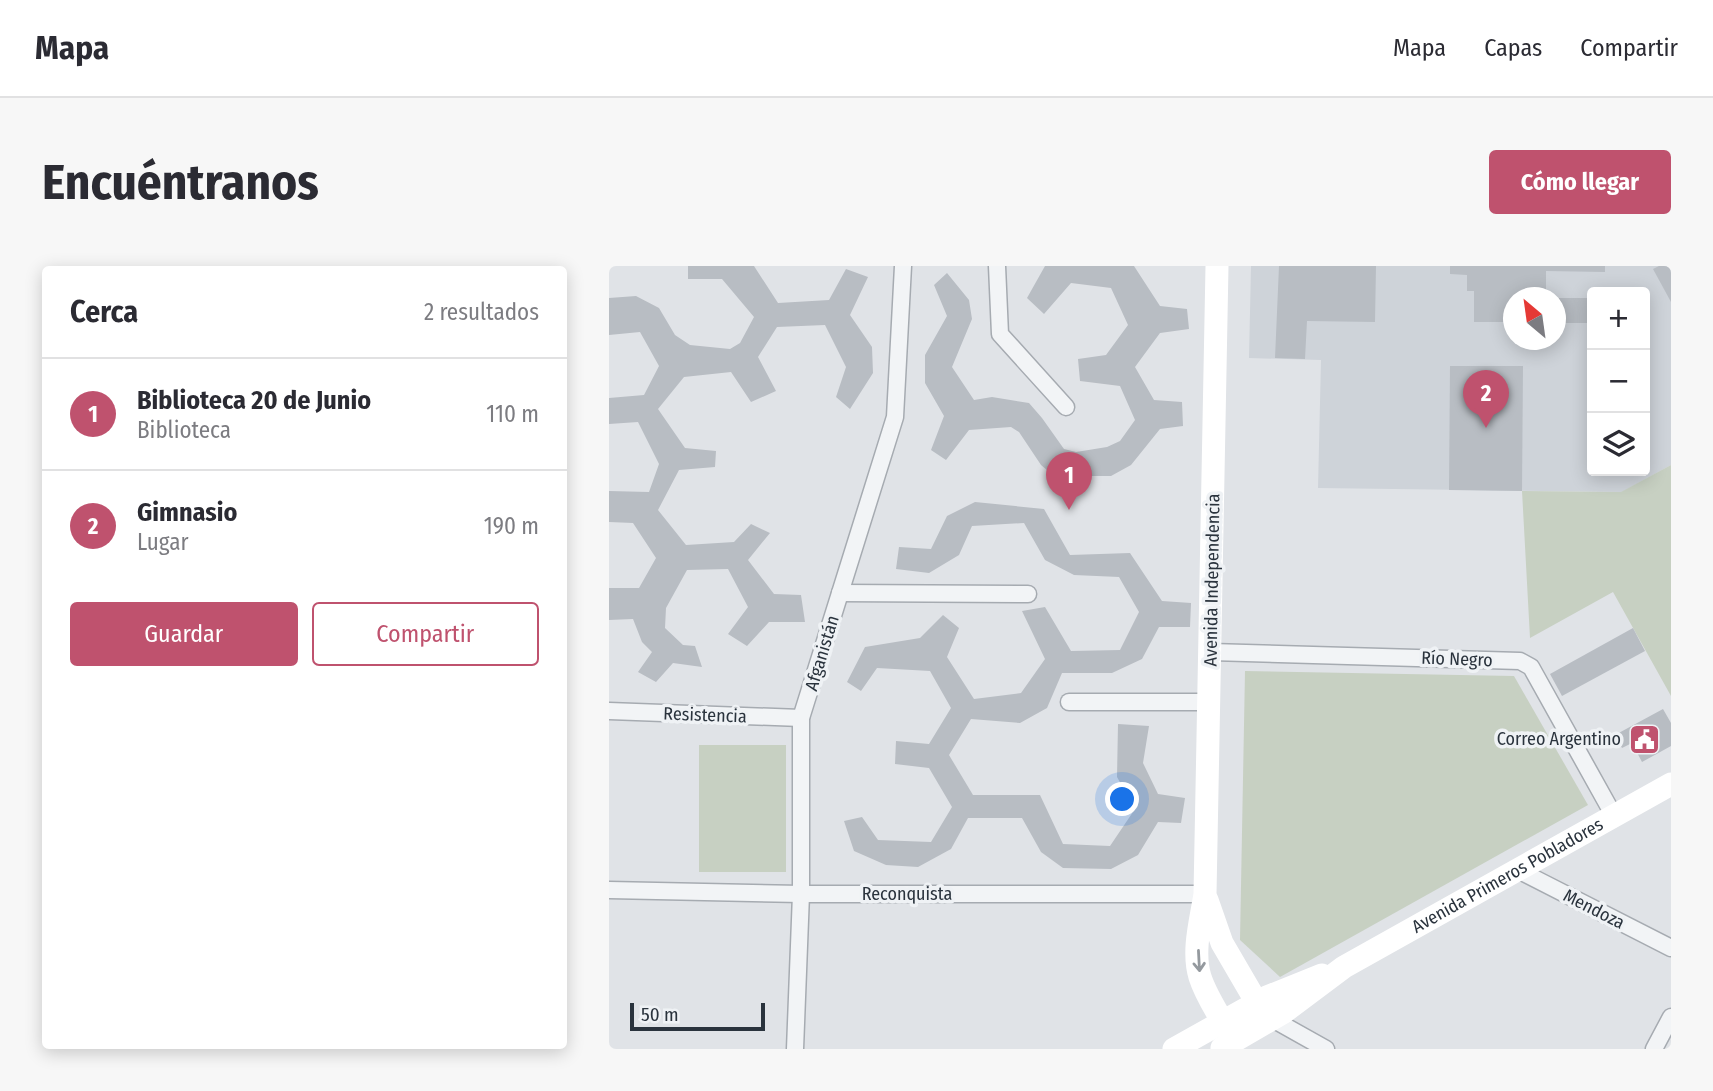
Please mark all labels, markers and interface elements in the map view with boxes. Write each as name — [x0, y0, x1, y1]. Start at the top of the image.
text: Mapa — [35, 28, 109, 68]
text: Mapa — [1393, 34, 1446, 62]
text: Capas — [1484, 34, 1542, 62]
text: Compartir — [1580, 34, 1678, 62]
button: Cómo llegar — [1489, 150, 1671, 214]
text: Encuéntranos — [42, 153, 319, 212]
north arrow — [1503, 287, 1566, 350]
map controls — [1587, 287, 1650, 476]
button: + — [1587, 287, 1650, 350]
text: Cerca — [70, 294, 138, 330]
text: 2 resultados — [424, 298, 539, 326]
button: − — [1587, 350, 1650, 413]
pin: 2 — [1463, 370, 1509, 428]
text: Biblioteca 20 de Junio — [137, 385, 371, 416]
text: 1 — [88, 400, 98, 428]
text: 110 m — [486, 400, 539, 428]
button: layers — [1587, 413, 1650, 476]
text: Biblioteca — [137, 416, 231, 444]
pin: 1 — [1046, 452, 1092, 510]
street label: Avenida Independencia — [1199, 493, 1225, 667]
text: Gimnasio — [137, 497, 237, 528]
text: 2 — [88, 512, 98, 540]
text: 190 m — [484, 512, 539, 540]
text: Lugar — [137, 528, 189, 556]
button: Guardar — [70, 602, 298, 666]
button: Compartir — [312, 602, 539, 666]
street label: Afganistán — [800, 613, 844, 693]
street label: Río Negro — [1421, 647, 1493, 671]
street label: Resistencia — [663, 703, 747, 727]
public building icon: Correo Argentino — [1627, 722, 1661, 756]
place label: Correo Argentino — [1497, 728, 1621, 750]
your location — [1105, 782, 1139, 816]
street label: Avenida Primeros Pobladores — [1408, 813, 1607, 938]
street label: Reconquista — [862, 883, 952, 905]
street label: Mendoza — [1560, 884, 1628, 934]
one-way arrow — [1192, 950, 1205, 973]
scale bar — [630, 1000, 765, 1032]
text: 50 m — [641, 1003, 679, 1026]

